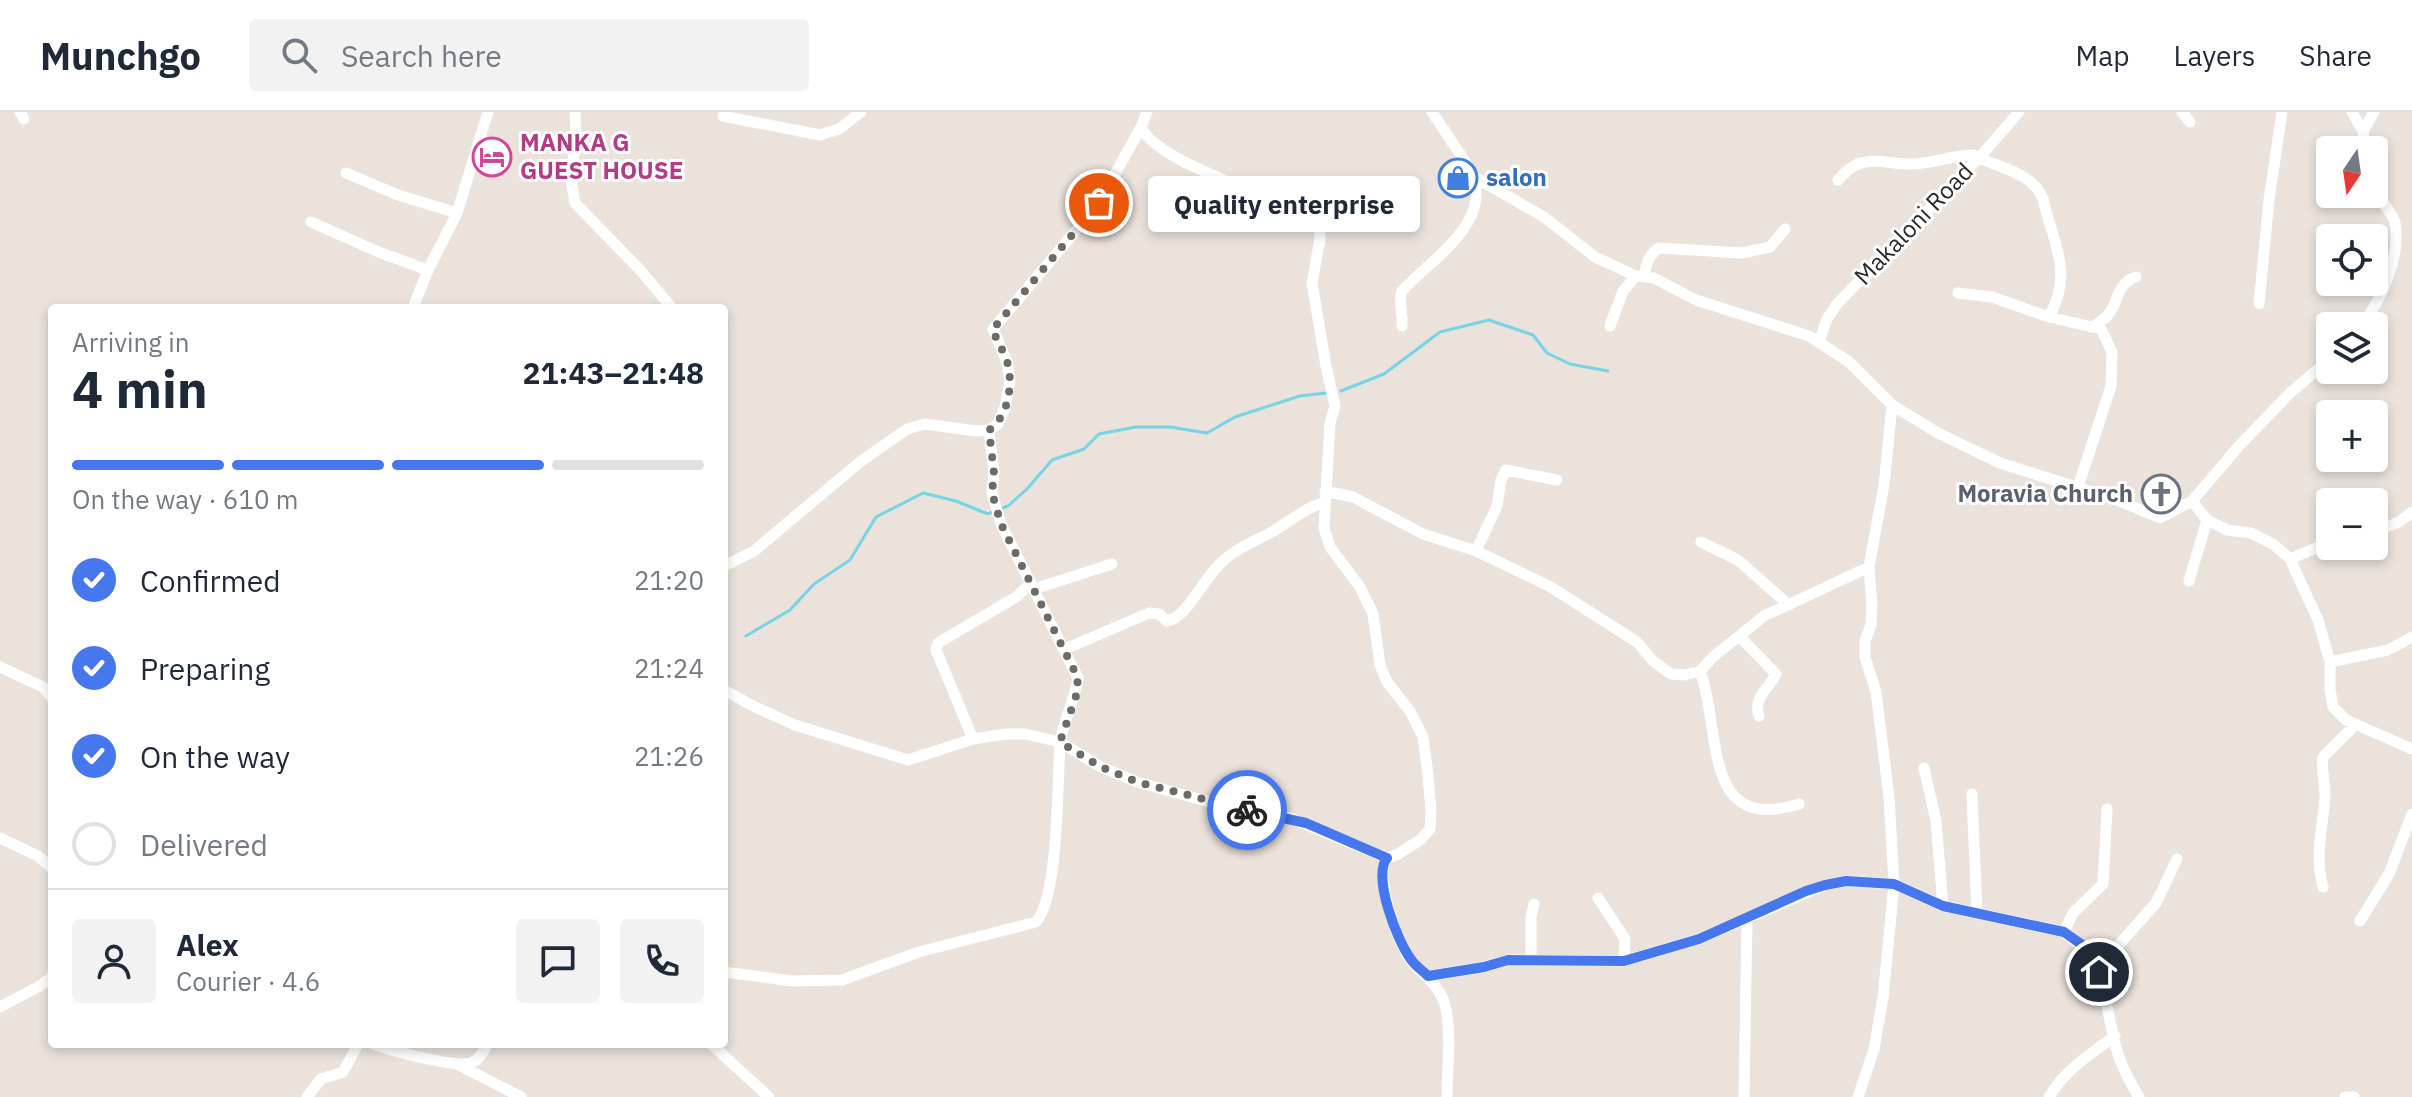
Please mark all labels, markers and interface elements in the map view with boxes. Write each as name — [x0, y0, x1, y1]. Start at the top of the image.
search box — [249, 19, 809, 91]
text: Munchgo — [40, 31, 201, 80]
icon: search — [277, 33, 321, 77]
text: Search here — [341, 36, 502, 75]
text: Map — [2075, 37, 2129, 74]
text: Layers — [2173, 37, 2255, 74]
text: Share — [2299, 37, 2372, 74]
place label: MANKA G GUEST HOUSE — [520, 126, 683, 186]
hotel icon: MANKA G GUEST HOUSE — [471, 136, 513, 178]
north arrow — [2316, 136, 2388, 208]
map controls — [2316, 136, 2388, 560]
street label: Makaloni Road — [1847, 155, 1980, 291]
shop icon: salon — [1437, 157, 1479, 199]
place label: salon — [1486, 161, 1547, 193]
pin — [1065, 169, 1133, 237]
callout: Quality enterprise — [1147, 175, 1419, 231]
icon: bag — [1077, 181, 1121, 225]
text: Quality enterprise — [1174, 187, 1394, 221]
button: locate — [2316, 224, 2388, 296]
button: layers — [2316, 312, 2388, 384]
text: Arriving in — [72, 325, 189, 359]
text: 21:43–21:48 — [523, 353, 704, 392]
text: 4 min — [72, 355, 208, 422]
button: + — [2316, 400, 2388, 472]
church icon: Moravia Church — [2140, 473, 2182, 515]
place label: Moravia Church — [1957, 477, 2133, 509]
text: On the way · 610 m — [72, 482, 298, 516]
button: − — [2316, 488, 2388, 560]
icon: check — [72, 558, 116, 602]
text: Confirmed — [140, 561, 281, 600]
text: 21:20 — [634, 563, 704, 597]
icon: check — [72, 646, 116, 690]
text: Preparing — [140, 649, 270, 688]
text: 21:24 — [634, 651, 704, 685]
icon: check — [72, 734, 116, 778]
text: On the way — [140, 737, 290, 776]
text: 21:26 — [634, 739, 704, 773]
courier — [1207, 770, 1287, 850]
icon: bike — [1225, 788, 1269, 832]
text: Delivered — [140, 825, 268, 864]
button: person — [72, 919, 156, 1003]
button: chat — [516, 919, 600, 1003]
button: phone — [620, 919, 704, 1003]
text: Alex — [176, 925, 239, 964]
pin — [2065, 938, 2133, 1006]
icon: home — [2077, 950, 2121, 994]
text: Courier · 4.6 — [176, 964, 320, 998]

